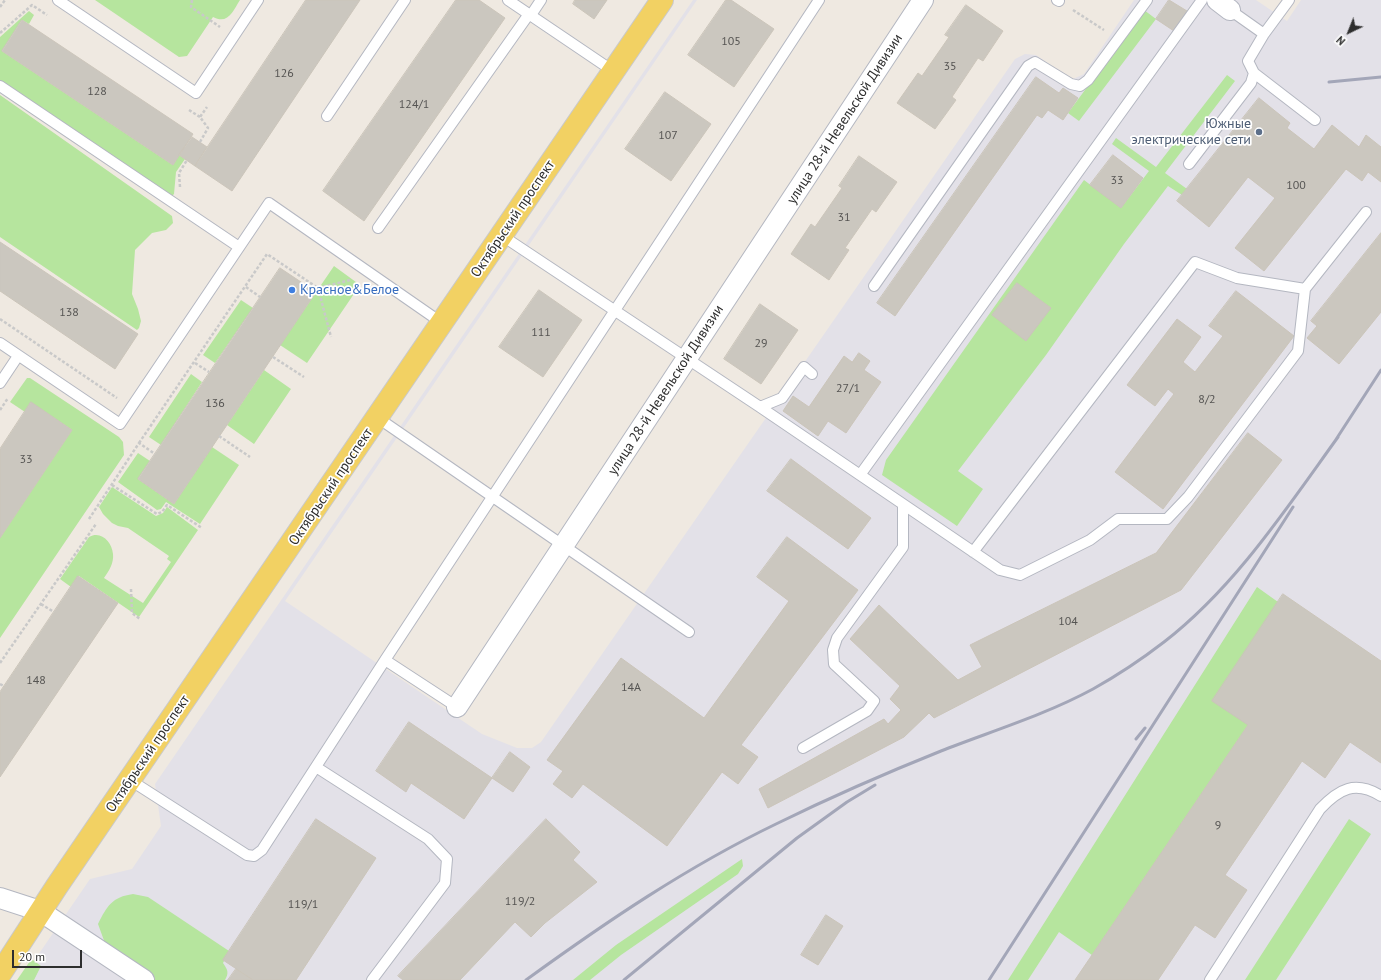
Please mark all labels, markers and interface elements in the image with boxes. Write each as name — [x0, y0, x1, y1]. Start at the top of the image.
north arrow — [1329, 12, 1369, 52]
street label: улица 28-й Невельской Дивизии — [784, 31, 906, 207]
text: N — [1333, 33, 1348, 48]
house number: 105 — [721, 35, 741, 49]
house number: 35 — [943, 60, 957, 74]
house number: 126 — [274, 67, 294, 81]
house number: 128 — [87, 85, 107, 99]
house number: 124/1 — [399, 98, 429, 112]
place label: Южные электрические сети — [1131, 116, 1251, 148]
marker: Южные электрические сети — [1254, 127, 1264, 137]
house number: 107 — [658, 129, 678, 143]
street label: Октябрьский проспект — [468, 157, 558, 281]
house number: 33 — [1110, 174, 1124, 188]
house number: 100 — [1286, 179, 1306, 193]
house number: 31 — [837, 211, 851, 225]
place label: Красное&Белое — [300, 282, 399, 298]
marker: Красное&Белое — [287, 285, 297, 295]
street label: улица 28-й Невельской Дивизии — [605, 302, 727, 478]
house number: 138 — [59, 306, 79, 320]
house number: 111 — [531, 326, 551, 340]
house number: 29 — [754, 337, 768, 351]
house number: 27/1 — [836, 382, 860, 396]
house number: 8/2 — [1198, 393, 1216, 407]
house number: 136 — [205, 397, 225, 411]
street label: Октябрьский проспект — [286, 425, 376, 549]
house number: 33 — [19, 453, 33, 467]
house number: 104 — [1058, 615, 1078, 629]
house number: 148 — [26, 674, 46, 688]
house number: 14А — [621, 681, 641, 695]
street label: Октябрьский проспект — [103, 692, 193, 816]
house number: 9 — [1215, 819, 1221, 833]
house number: 119/2 — [505, 895, 535, 909]
house number: 119/1 — [288, 898, 318, 912]
scale bar — [14, 942, 84, 968]
text: 20 m — [19, 949, 45, 964]

